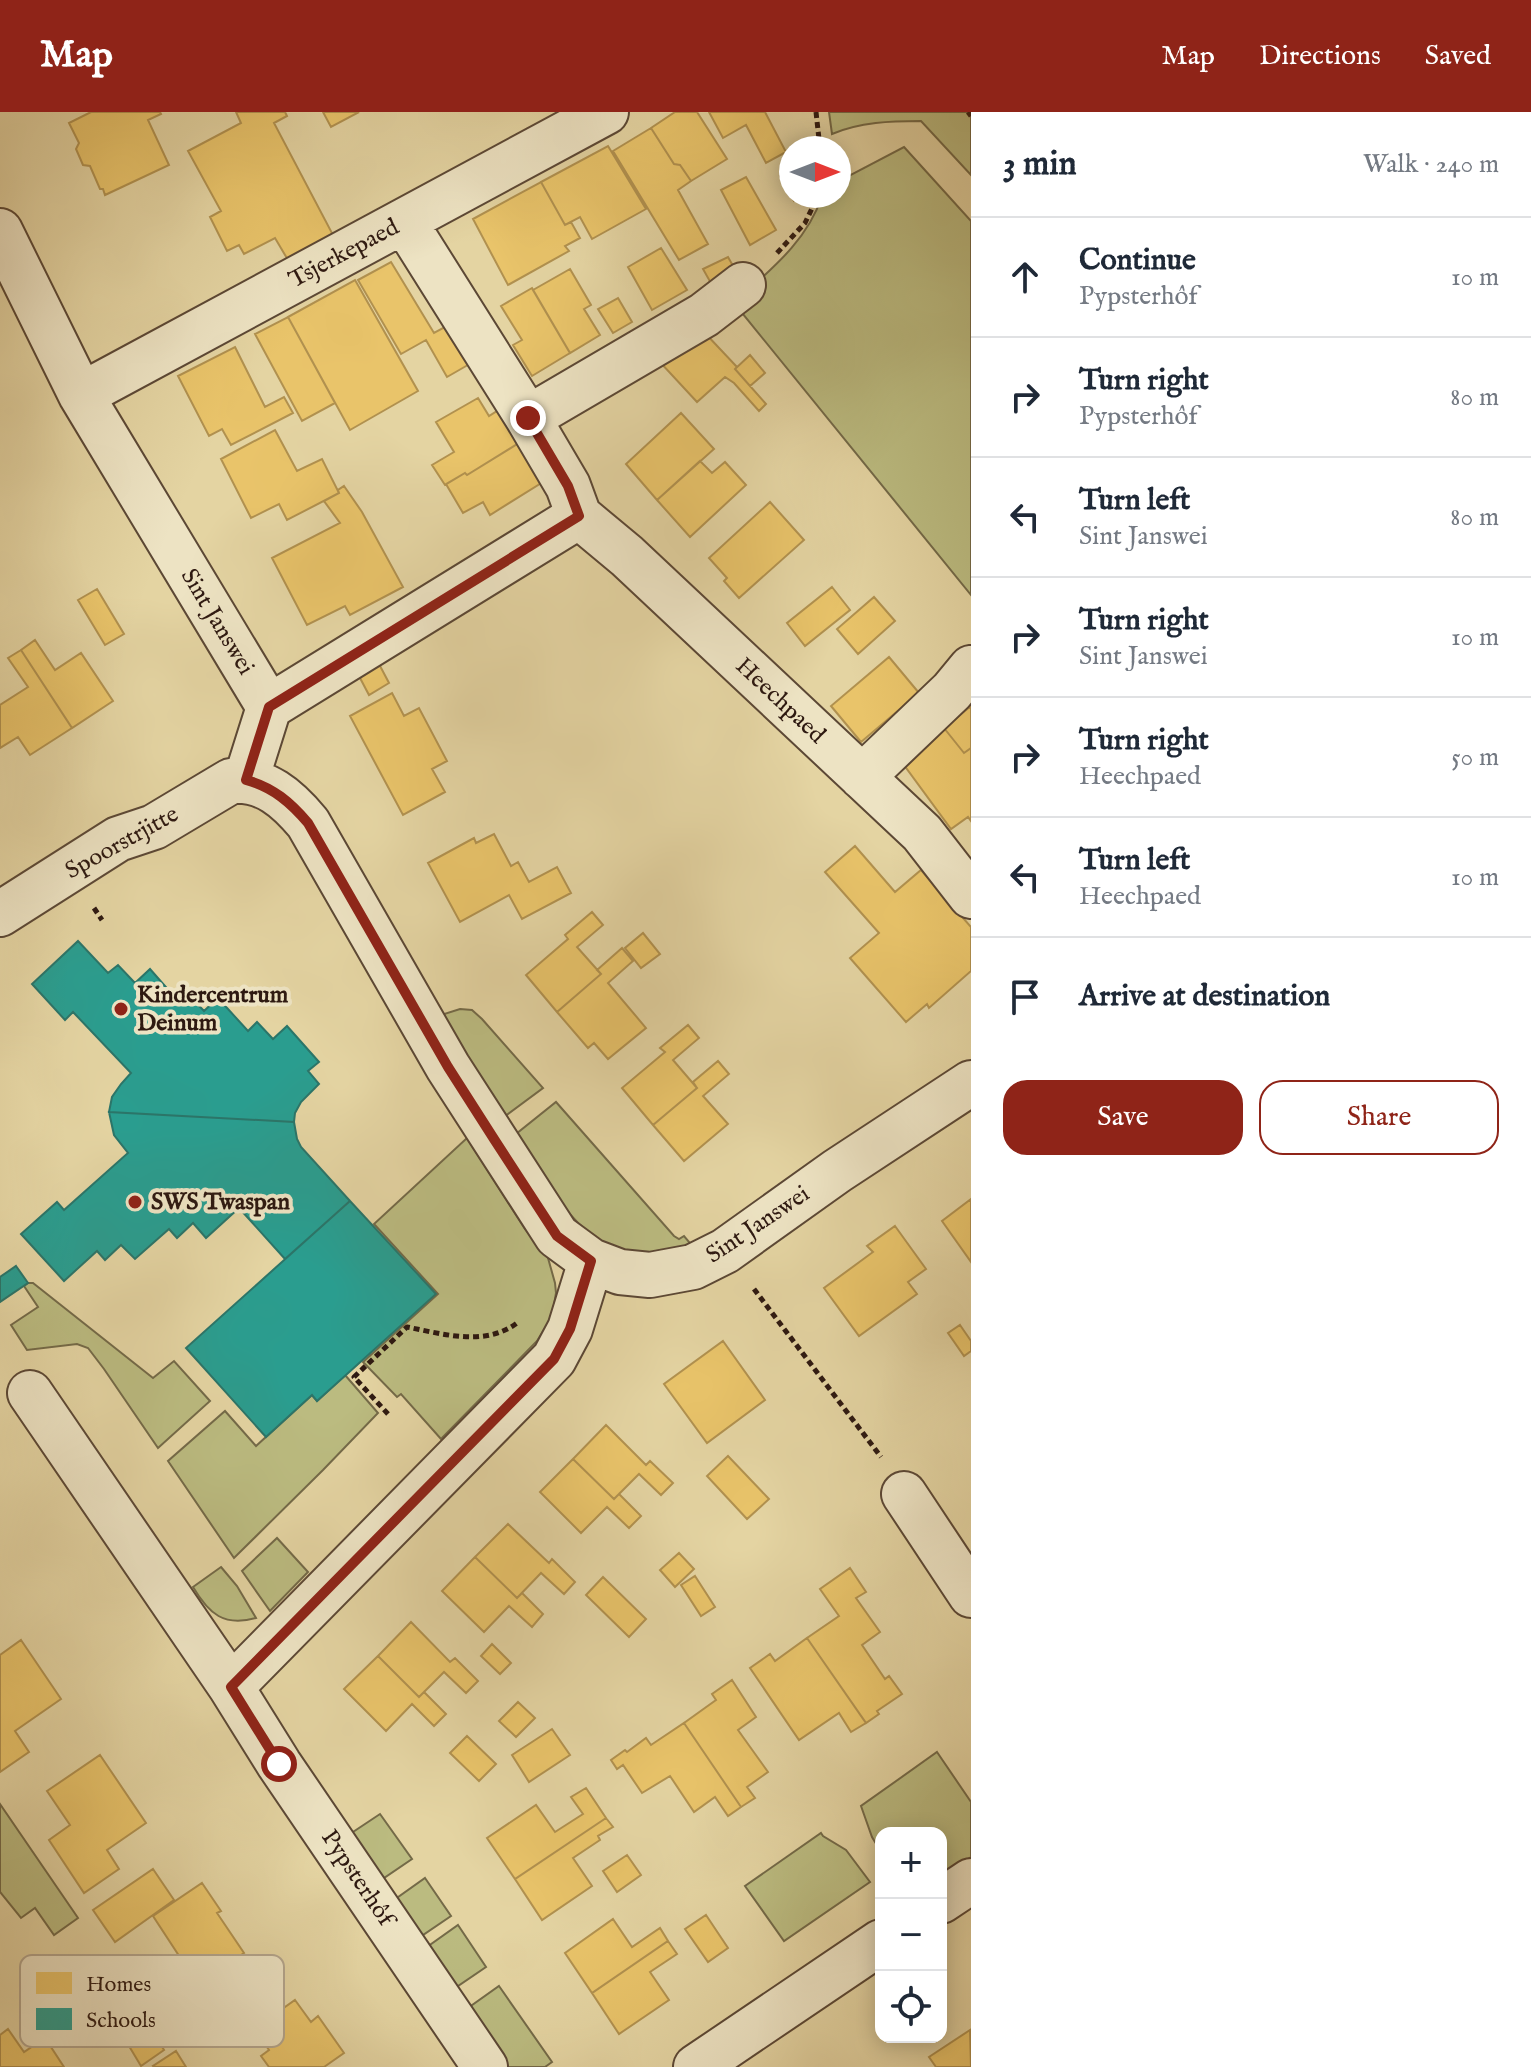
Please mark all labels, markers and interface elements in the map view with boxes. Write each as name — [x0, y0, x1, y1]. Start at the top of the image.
text: Map — [40, 32, 113, 80]
text: Map — [1161, 39, 1215, 74]
text: Directions — [1259, 39, 1381, 74]
text: Saved — [1425, 39, 1491, 74]
north arrow — [779, 136, 851, 208]
text: 3 min — [1003, 143, 1077, 186]
text: Walk · 240 m — [1363, 148, 1499, 181]
street label: Tsjerkepaed — [284, 212, 405, 296]
text: Continue — [1079, 242, 1196, 280]
icon: ahead — [1003, 255, 1047, 299]
text: 10 m — [1451, 261, 1499, 294]
text: Pypsterhôf — [1079, 280, 1198, 313]
text: Turn right — [1079, 362, 1209, 400]
icon: right — [1003, 375, 1047, 419]
text: 80 m — [1450, 381, 1499, 414]
route end — [510, 400, 546, 436]
text: Pypsterhôf — [1079, 400, 1198, 433]
text: Turn left — [1079, 482, 1190, 520]
icon: left — [1003, 495, 1047, 539]
text: 80 m — [1450, 501, 1499, 534]
text: Sint Janswei — [1079, 520, 1208, 553]
street label: Sint Janswei — [173, 563, 261, 681]
text: Turn right — [1079, 602, 1209, 640]
icon: right — [1003, 615, 1047, 659]
text: 10 m — [1451, 621, 1499, 654]
text: Sint Janswei — [1079, 640, 1208, 673]
street label: Heechpaed — [728, 651, 832, 751]
text: Turn right — [1079, 722, 1209, 760]
icon: right — [1003, 735, 1047, 779]
text: 50 m — [1451, 741, 1499, 774]
text: Heechpaed — [1079, 760, 1201, 793]
street label: Spoorstrjitte — [60, 799, 184, 887]
text: Turn left — [1079, 842, 1190, 880]
icon: left — [1003, 855, 1047, 899]
text: 10 m — [1451, 861, 1499, 894]
text: Heechpaed — [1079, 880, 1201, 913]
icon: arrive — [1003, 975, 1047, 1019]
text: Arrive at destination — [1079, 978, 1330, 1016]
place label: Kindercentrum Deinum — [137, 980, 289, 1039]
marker: Kindercentrum Deinum — [112, 1000, 130, 1018]
button: Save — [1003, 1080, 1243, 1155]
button: Share — [1259, 1080, 1499, 1155]
street label: Sint Janswei — [700, 1179, 816, 1271]
place label: SWS Twaspan — [151, 1187, 290, 1218]
marker: SWS Twaspan — [126, 1193, 144, 1211]
route start — [261, 1746, 297, 1782]
street label: Pypsterhôf — [313, 1824, 403, 1936]
map controls — [875, 1827, 947, 2043]
button: + — [875, 1827, 947, 1899]
button: − — [875, 1899, 947, 1971]
legend — [20, 1955, 284, 2047]
text: Homes — [86, 1971, 151, 1999]
button: locate — [875, 1971, 947, 2043]
text: Schools — [86, 2007, 156, 2035]

